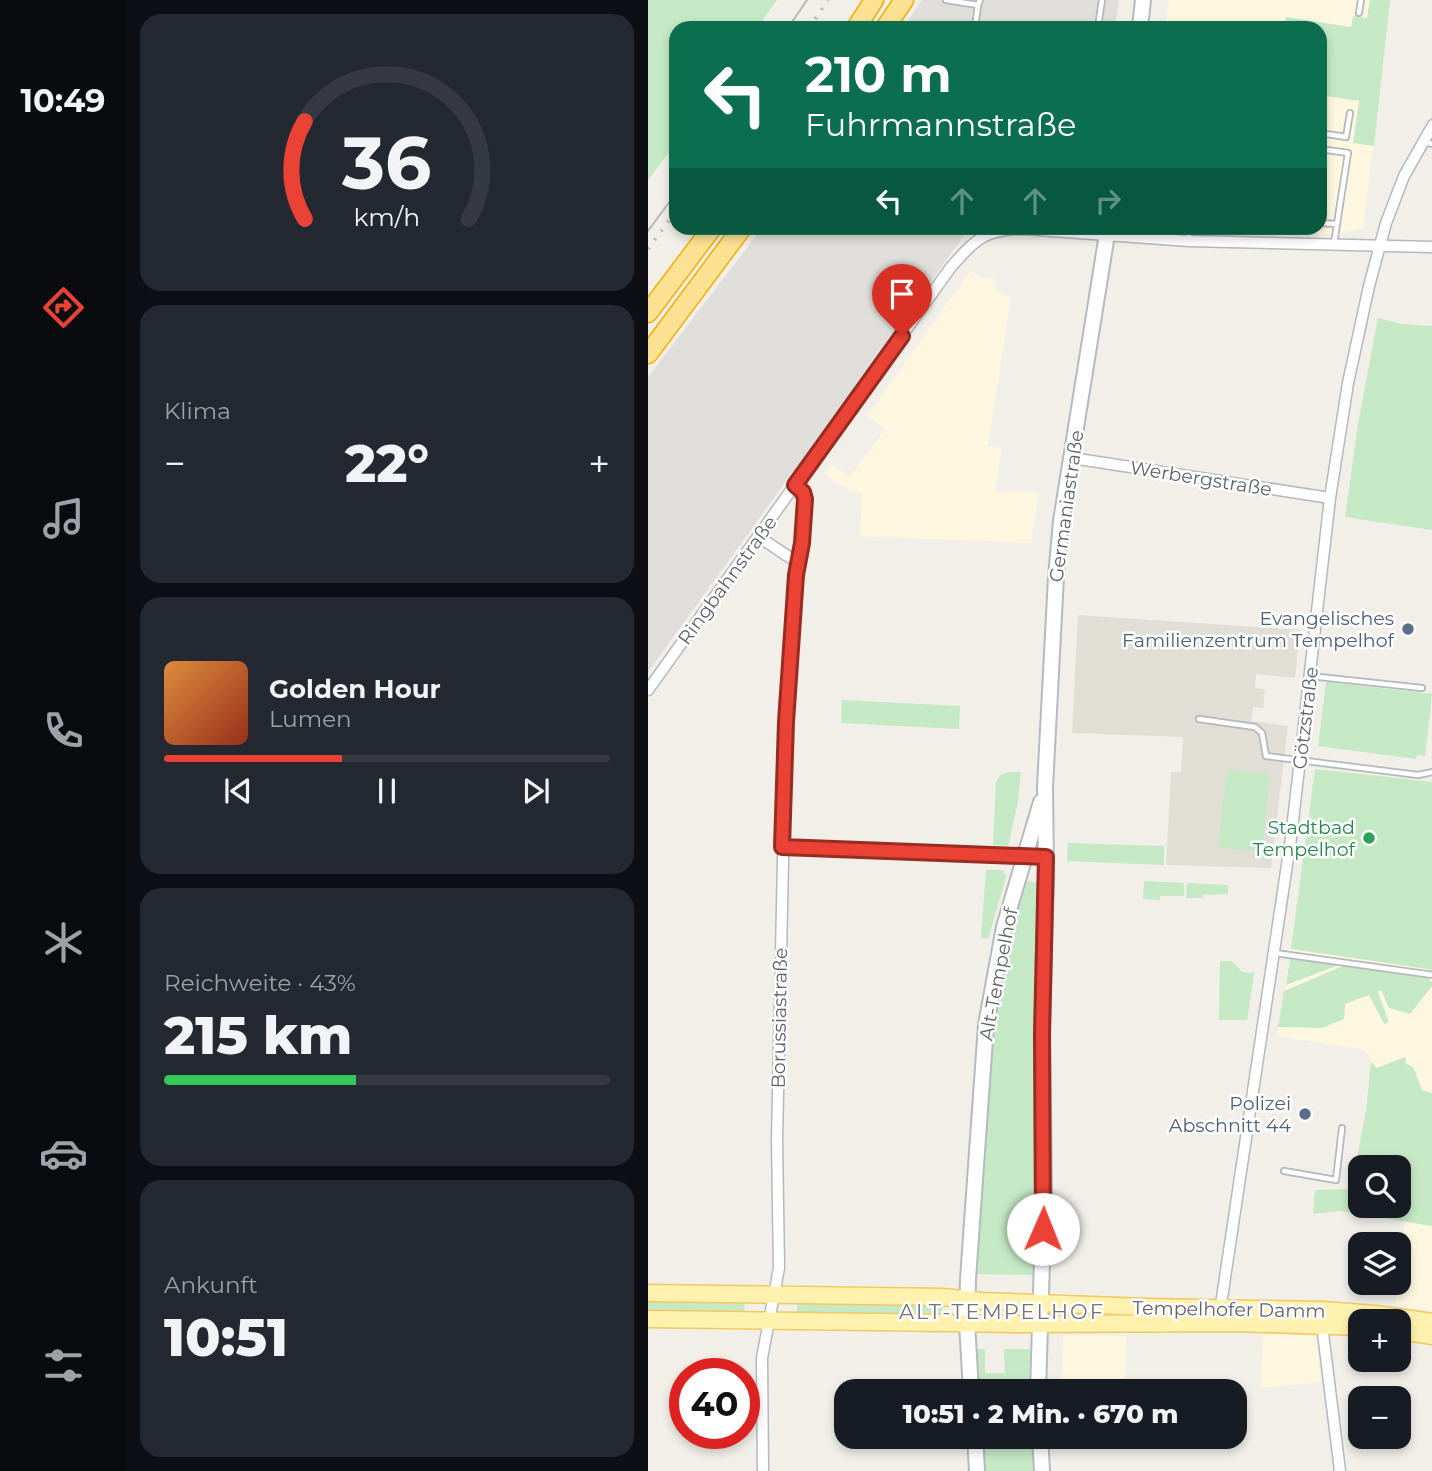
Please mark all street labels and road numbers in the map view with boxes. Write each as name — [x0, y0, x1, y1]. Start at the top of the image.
street label: Germaniastraße — [1044, 429, 1089, 584]
street label: Werbergstraße — [1129, 456, 1273, 501]
street label: Ringbahnstraße — [673, 511, 782, 649]
street label: Götzstraße — [1288, 665, 1323, 771]
street label: Alt-Tempelhof — [974, 904, 1023, 1043]
street label: Borussiastraße — [767, 947, 792, 1089]
street label: Tempelhofer Damm — [1132, 1296, 1326, 1323]

